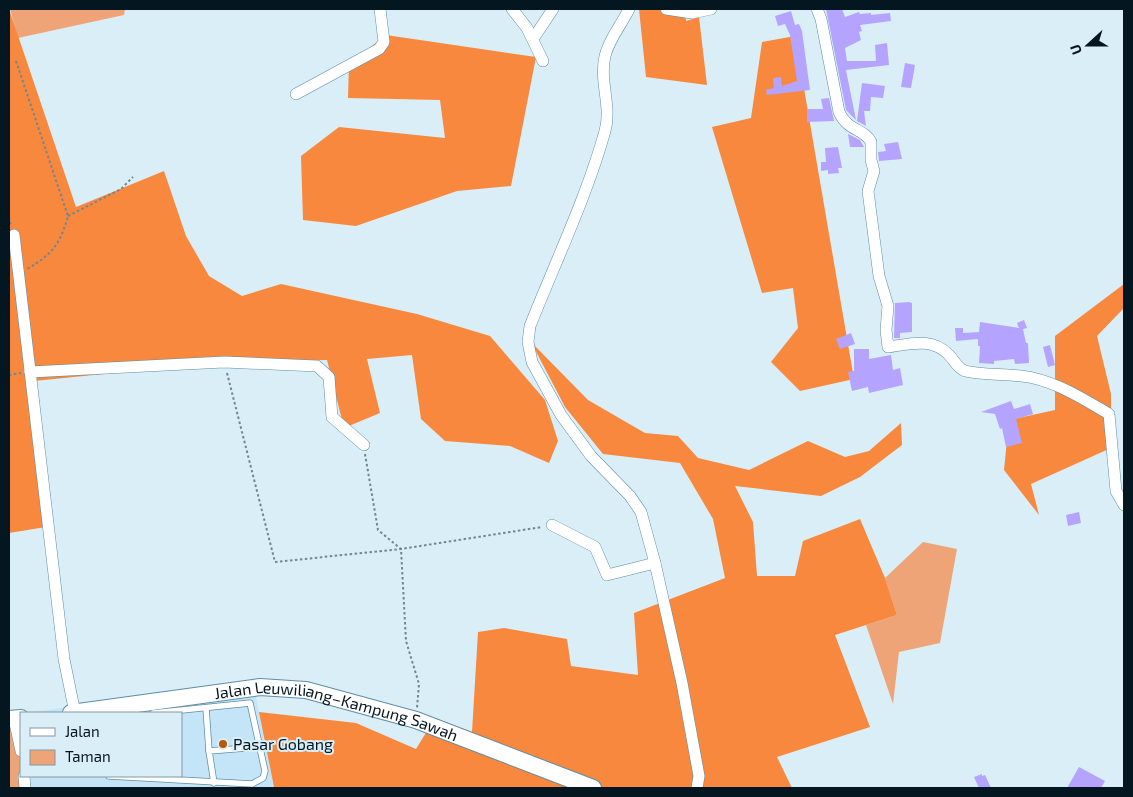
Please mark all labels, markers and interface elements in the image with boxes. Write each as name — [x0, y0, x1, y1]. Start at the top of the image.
north arrow — [1063, 20, 1113, 70]
text: U — [1066, 42, 1085, 57]
street label: Jalan Leuwiliang–Kampung Sawah — [213, 677, 461, 744]
legend — [20, 712, 182, 777]
text: Jalan — [65, 722, 100, 740]
place label: Pasar Gobang — [233, 734, 333, 753]
marker: Pasar Gobang — [217, 738, 229, 750]
text: Taman — [65, 747, 111, 765]

